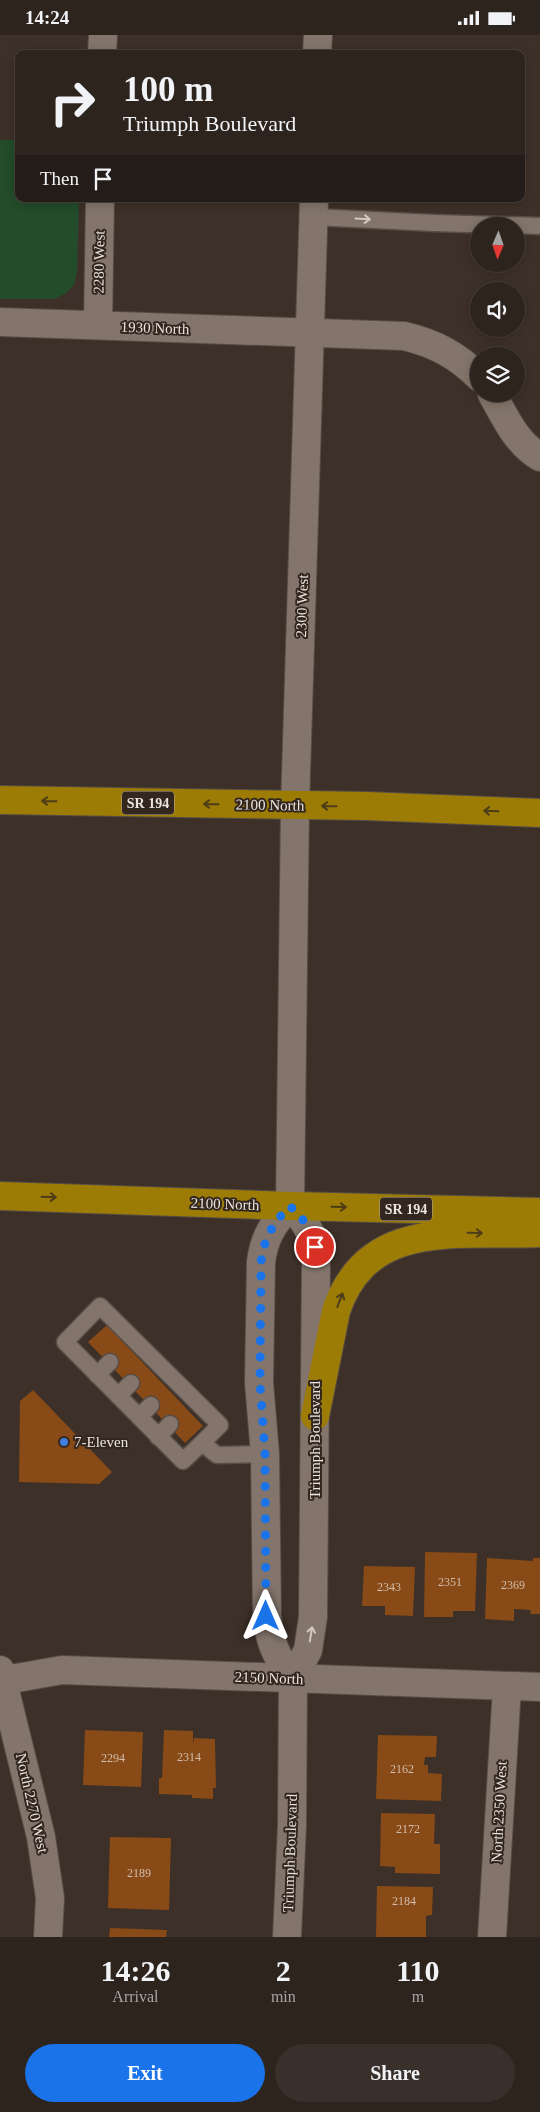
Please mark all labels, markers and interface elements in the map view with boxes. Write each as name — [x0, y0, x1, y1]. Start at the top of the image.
text: 14:24 — [25, 7, 69, 28]
icon: right — [40, 70, 105, 135]
text: 100 m — [123, 70, 213, 109]
text: Triumph Boulevard — [123, 111, 296, 136]
icon: arrive — [89, 165, 117, 193]
text: Then — [40, 168, 79, 189]
one-way arrow — [354, 215, 370, 224]
north arrow — [470, 217, 525, 273]
map controls — [470, 217, 525, 402]
street label: 2280 West — [90, 229, 108, 294]
button: sound — [470, 282, 525, 337]
street label: 1930 North — [120, 319, 190, 337]
button: layers — [470, 347, 525, 402]
street label: 2300 West — [293, 573, 311, 638]
road number: SR 194 — [122, 791, 174, 815]
one-way arrow — [41, 796, 58, 806]
street label: 2100 North — [235, 796, 305, 814]
one-way arrow — [204, 799, 220, 809]
one-way arrow — [321, 801, 338, 811]
one-way arrow — [484, 806, 500, 816]
one-way arrow — [40, 1193, 56, 1202]
street label: 2100 North — [190, 1195, 260, 1213]
road number: SR 194 — [380, 1197, 432, 1221]
one-way arrow — [330, 1202, 347, 1212]
pin — [294, 1226, 336, 1268]
one-way arrow — [466, 1228, 483, 1238]
icon: arrive — [301, 1233, 329, 1261]
one-way arrow — [335, 1293, 345, 1308]
street label: Triumph Boulevard — [307, 1380, 323, 1499]
place label: 7-Eleven — [74, 1434, 129, 1450]
marker: 7-Eleven — [58, 1436, 70, 1448]
house number: 2351 — [438, 1575, 462, 1589]
house number: 2369 — [501, 1578, 525, 1592]
house number: 2343 — [377, 1580, 401, 1594]
position arrow — [239, 1589, 291, 1641]
one-way arrow — [307, 1626, 317, 1642]
street label: 2150 North — [234, 1669, 304, 1687]
house number: 2314 — [177, 1750, 201, 1764]
house number: 2294 — [101, 1751, 125, 1765]
street label: North 2270 West — [13, 1752, 51, 1855]
street label: North 2350 West — [488, 1760, 510, 1863]
house number: 2162 — [390, 1762, 414, 1776]
street label: Triumph Boulevard — [280, 1793, 300, 1912]
house number: 2172 — [396, 1822, 420, 1836]
house number: 2189 — [127, 1866, 151, 1880]
house number: 2184 — [392, 1894, 416, 1908]
text: 14:26 — [100, 1954, 170, 1987]
text: 2 — [276, 1954, 291, 1987]
text: 110 — [396, 1954, 440, 1987]
text: Arrival — [112, 1988, 159, 2005]
text: min — [271, 1988, 296, 2005]
text: m — [412, 1988, 424, 2005]
button: Exit — [25, 2044, 265, 2102]
button: Share — [275, 2044, 515, 2102]

